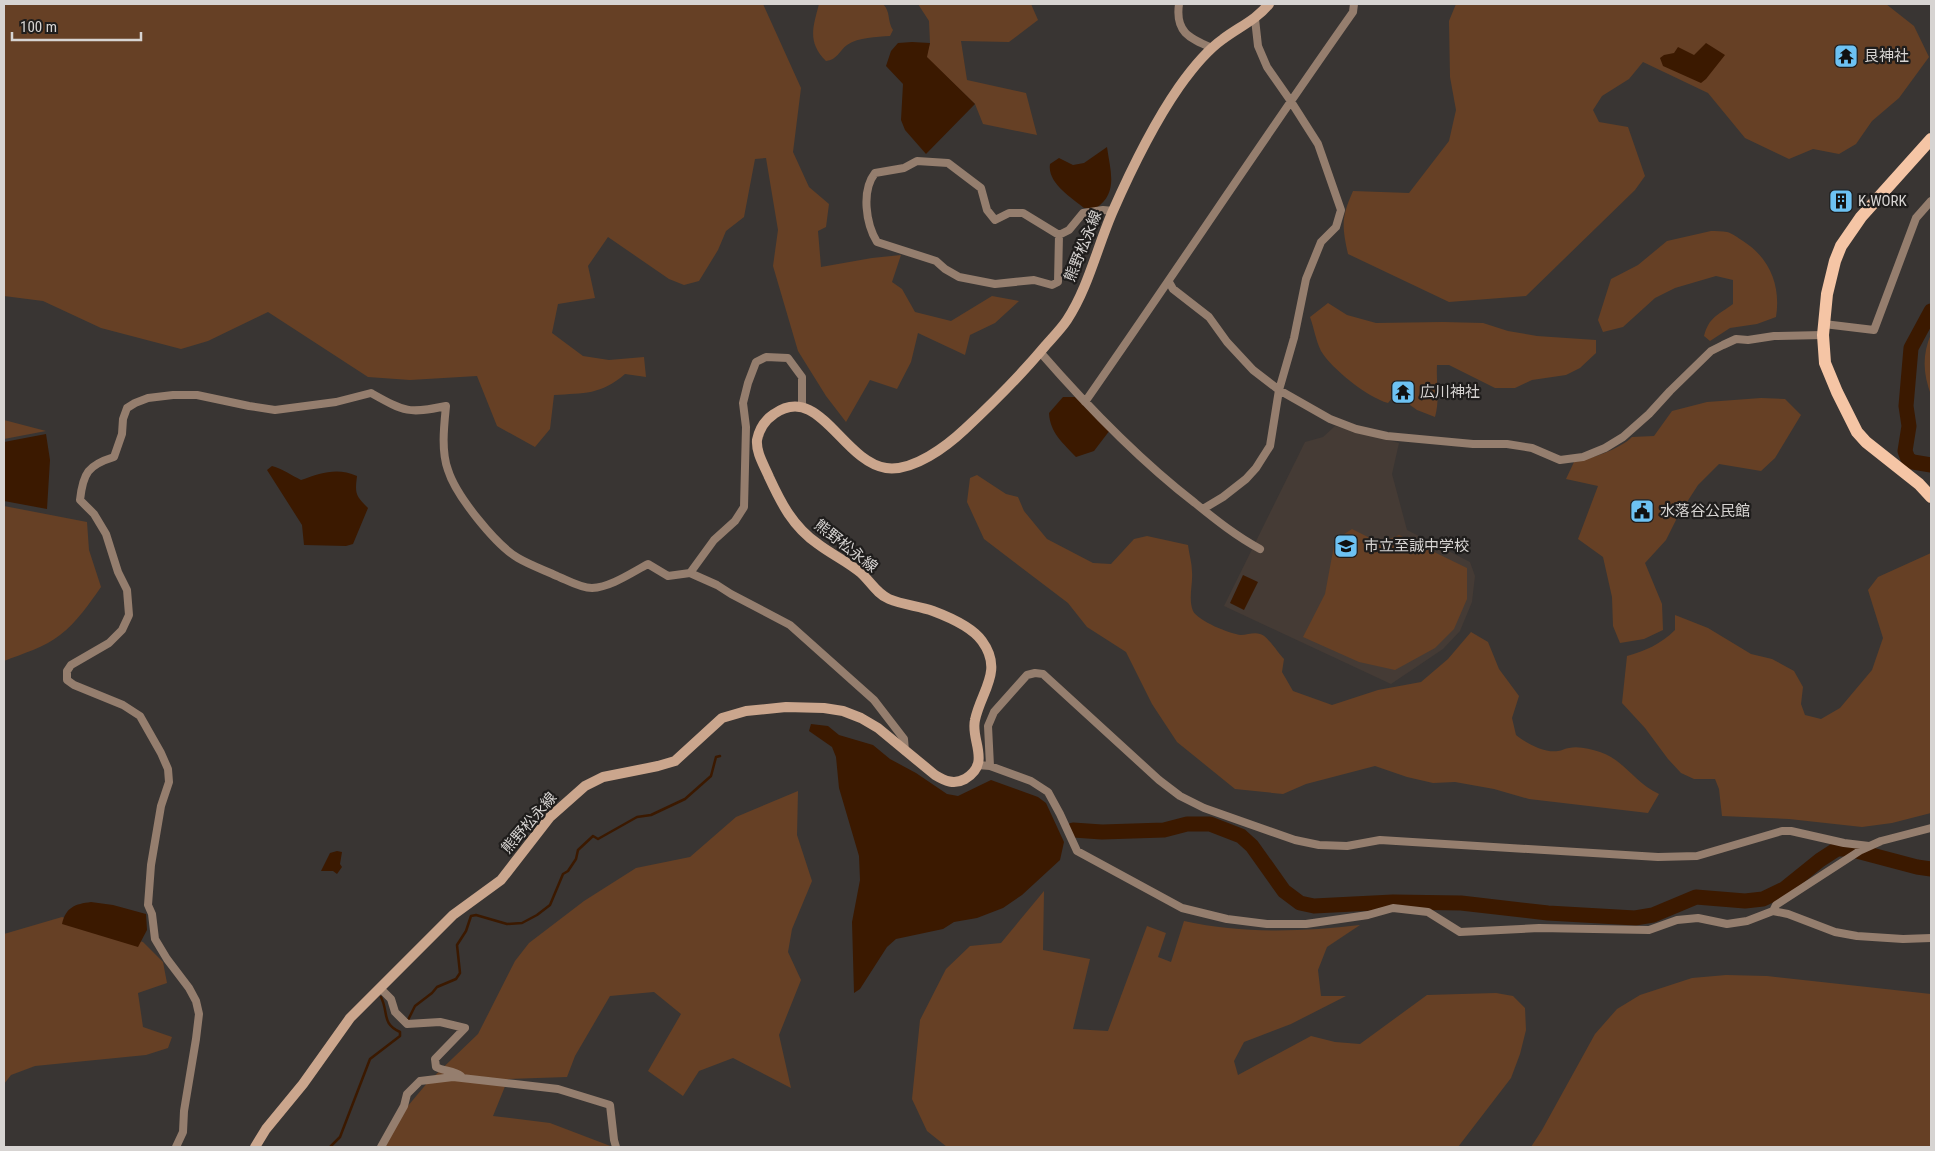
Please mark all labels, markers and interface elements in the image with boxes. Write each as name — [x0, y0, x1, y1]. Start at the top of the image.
scale bar — [12, 10, 141, 42]
text: 100 m — [20, 18, 57, 36]
temple icon: 艮神社 — [1833, 43, 1859, 69]
place label: 艮神社 — [1864, 47, 1909, 65]
building icon: K.WORK — [1828, 188, 1854, 214]
place label: K.WORK — [1858, 192, 1908, 210]
street label: 熊野松永線 — [1061, 208, 1105, 284]
temple icon: 広川神社 — [1390, 379, 1416, 405]
place label: 広川神社 — [1420, 383, 1480, 401]
public building icon: 水落谷公民館 — [1629, 498, 1655, 524]
place label: 水落谷公民館 — [1660, 502, 1750, 520]
street label: 熊野松永線 — [811, 516, 881, 576]
school or university icon: 市立至誠中学校 — [1333, 533, 1359, 559]
place label: 市立至誠中学校 — [1364, 537, 1469, 555]
street label: 熊野松永線 — [498, 789, 560, 857]

